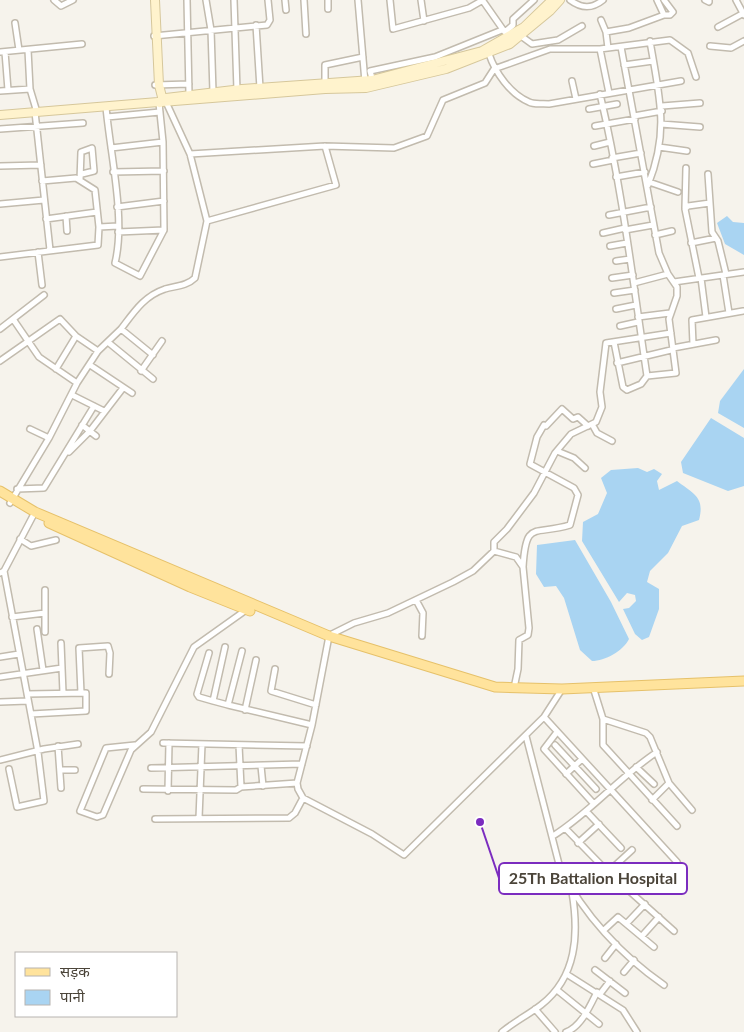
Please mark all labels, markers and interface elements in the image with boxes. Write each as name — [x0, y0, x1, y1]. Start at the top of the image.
callout: 25Th Battalion Hospital — [499, 863, 687, 894]
text: 25Th Battalion Hospital — [509, 868, 677, 887]
legend — [15, 952, 178, 1017]
text: सड़क — [60, 962, 90, 980]
text: पानी — [60, 987, 86, 1005]

